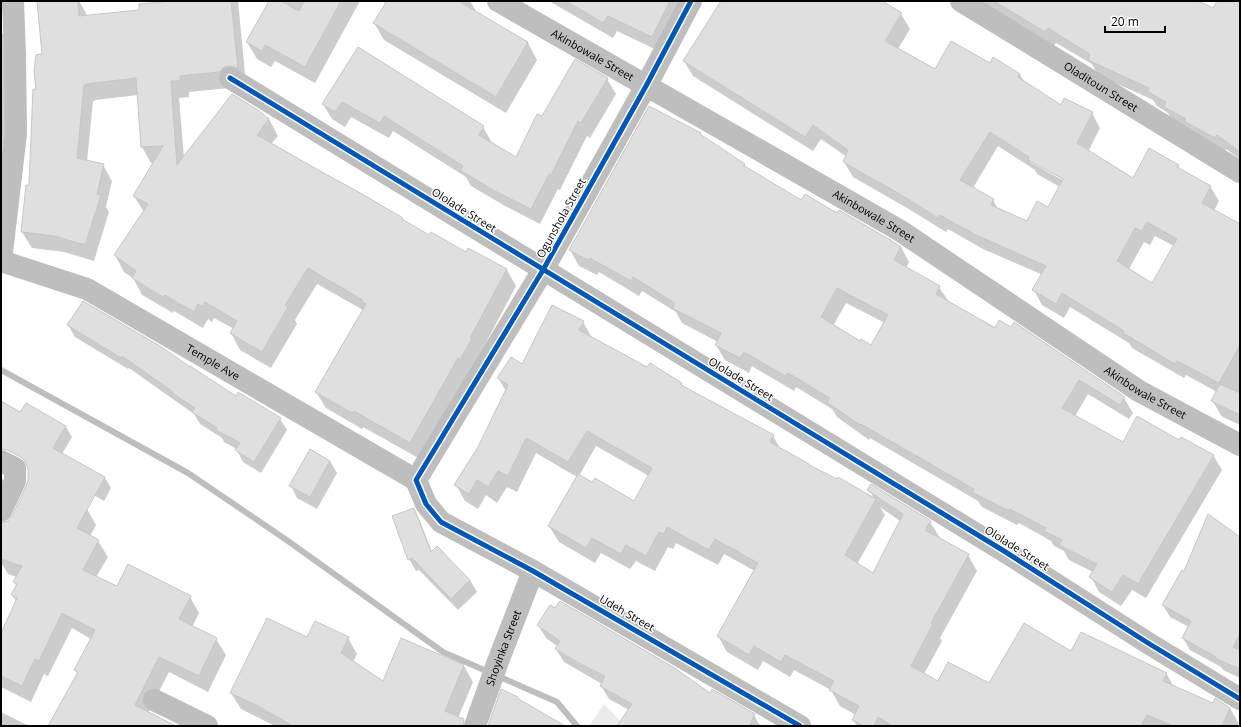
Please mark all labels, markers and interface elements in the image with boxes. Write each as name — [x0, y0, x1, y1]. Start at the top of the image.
scale bar — [1105, 8, 1165, 34]
text: 20 m — [1111, 13, 1139, 30]
street label: Akinbowale Street — [549, 25, 637, 84]
street label: Oladitoun Street — [1061, 58, 1141, 115]
street label: Ogunshola Street — [532, 175, 589, 260]
street label: Ololade Street — [429, 184, 499, 235]
street label: Akinbowale Street — [830, 186, 918, 246]
street label: Temple Ave — [184, 340, 243, 383]
street label: Ololade Street — [706, 353, 777, 404]
street label: Akinbowale Street — [1102, 362, 1189, 422]
street label: Ololade Street — [982, 522, 1052, 573]
street label: Udeh Street — [597, 591, 658, 634]
street label: Shoyinka Street — [482, 608, 524, 688]

